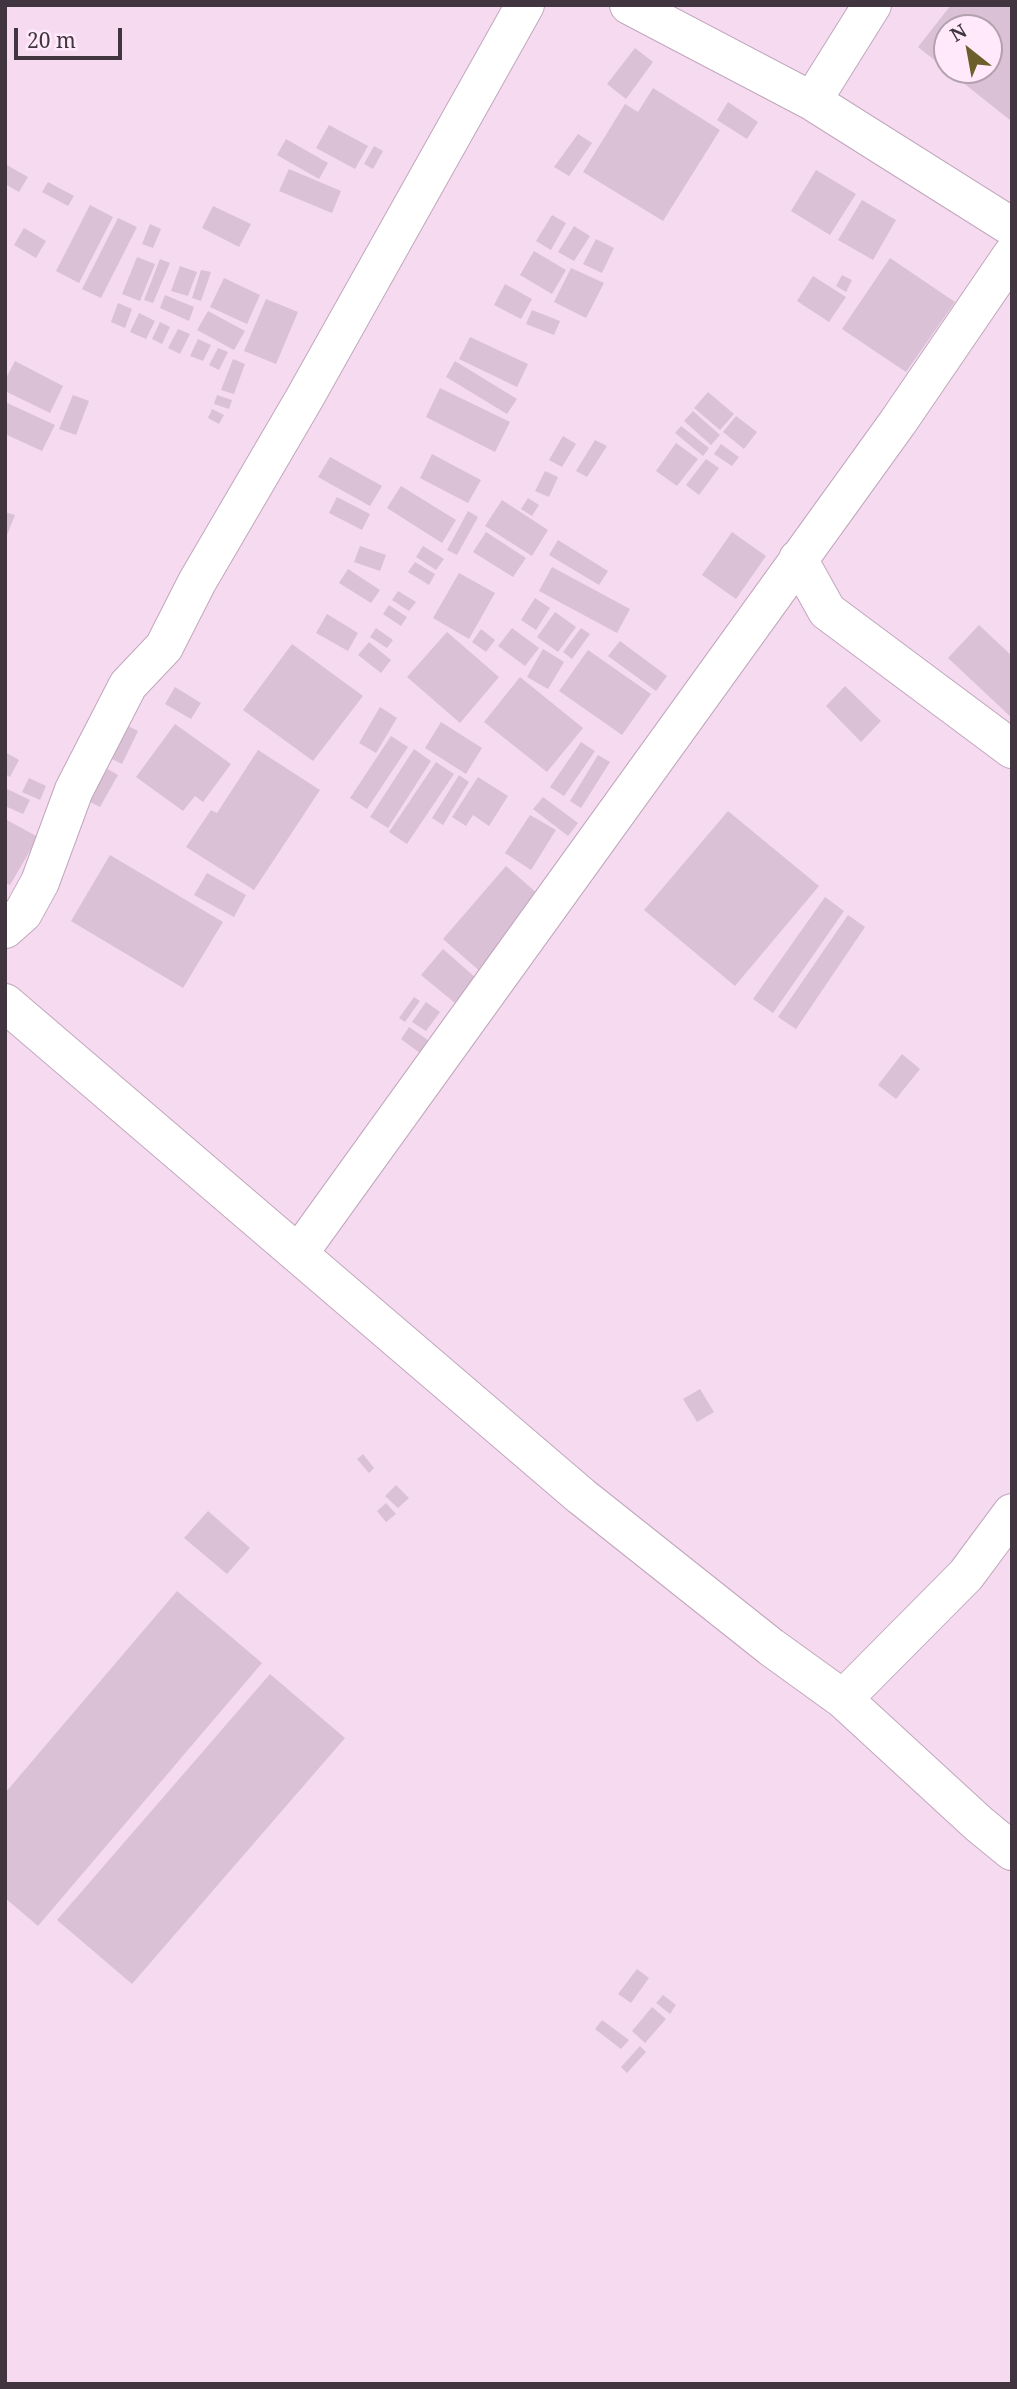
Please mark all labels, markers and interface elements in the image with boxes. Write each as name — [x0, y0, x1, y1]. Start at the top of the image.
scale bar — [18, 14, 126, 58]
north arrow — [933, 14, 1003, 84]
text: N — [945, 18, 971, 48]
text: 20 m — [27, 26, 76, 54]

